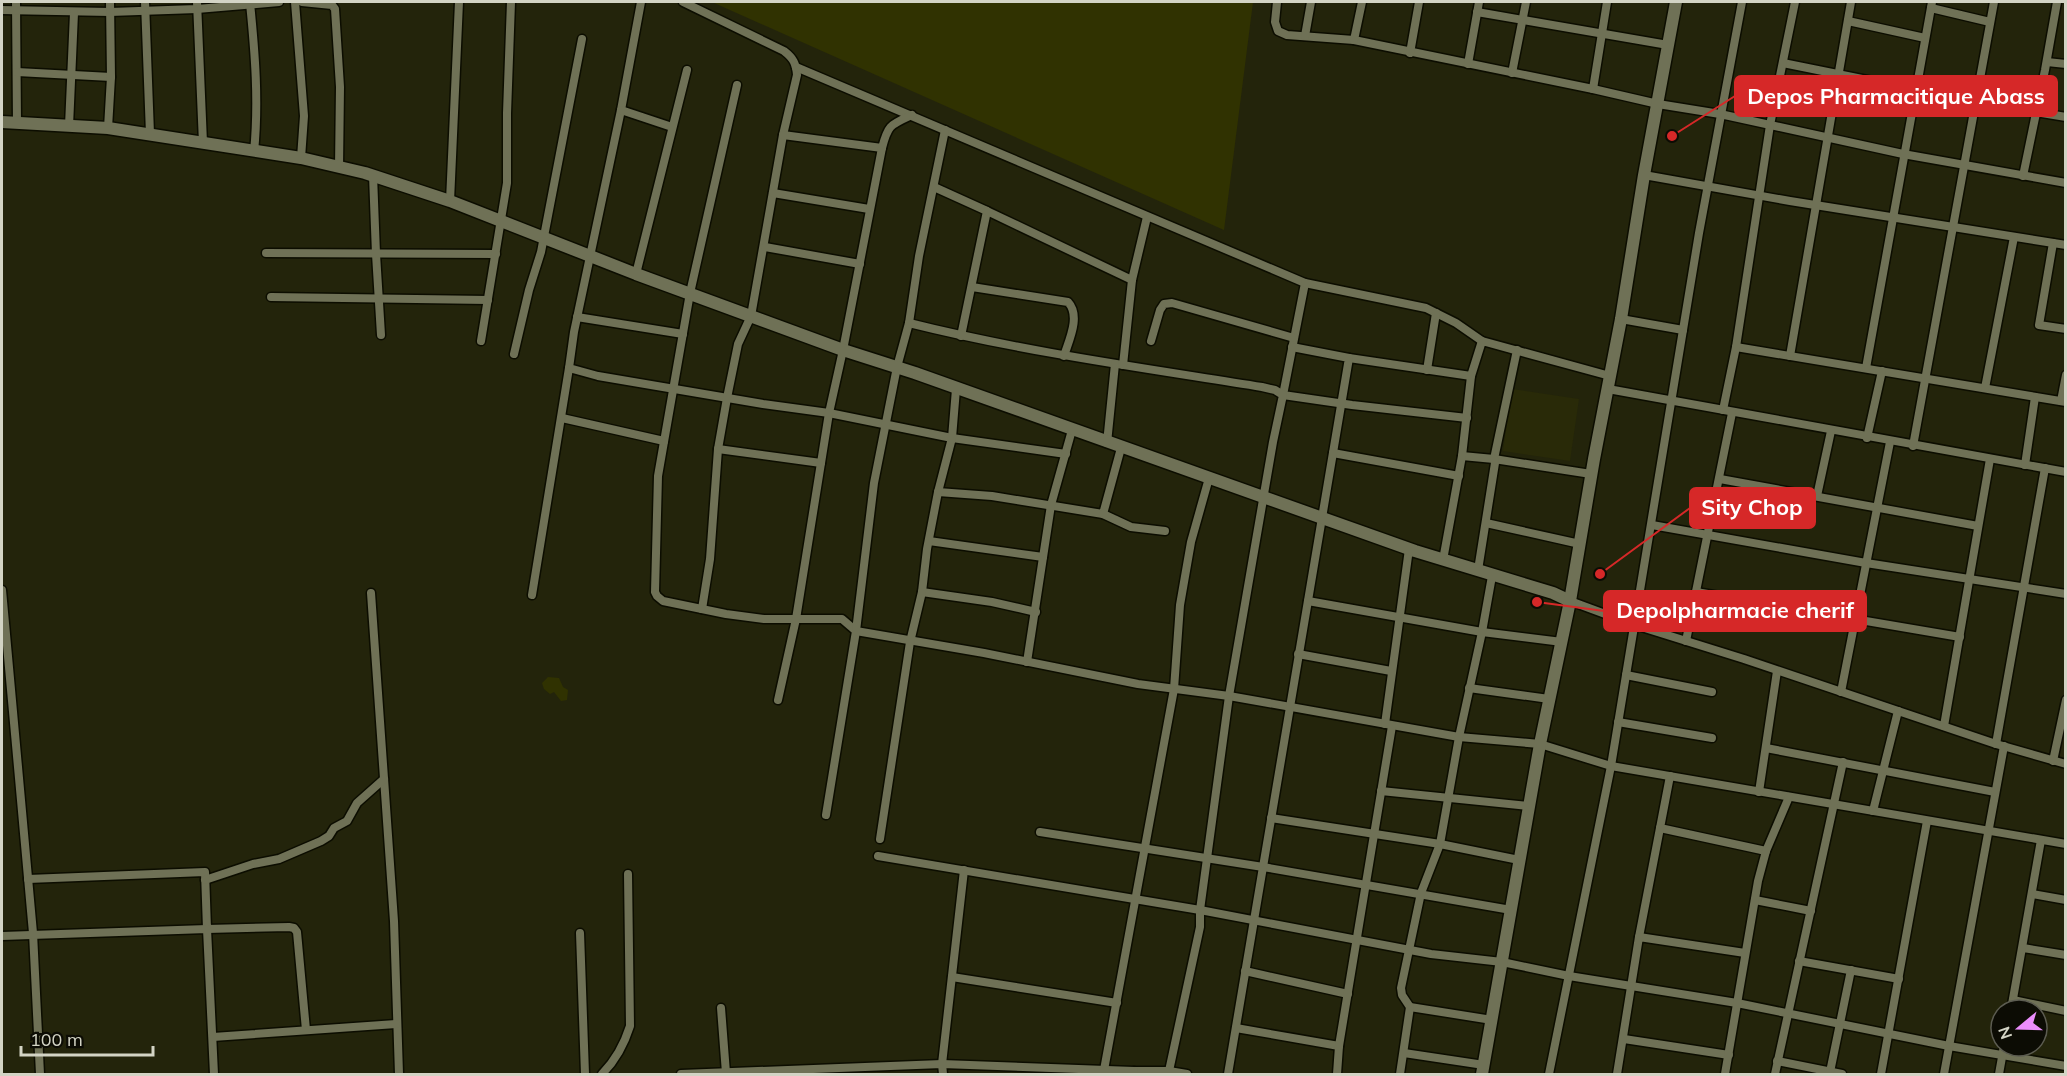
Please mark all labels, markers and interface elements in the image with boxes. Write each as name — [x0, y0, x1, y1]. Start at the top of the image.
callout: Depos Pharmacitique Abass — [1735, 76, 2057, 116]
text: Depos Pharmacitique Abass — [1747, 82, 2045, 110]
callout: Sity Chop — [1690, 488, 1815, 528]
text: Sity Chop — [1701, 493, 1803, 521]
callout: Depolpharmacie cherif — [1604, 591, 1866, 631]
text: Depolpharmacie cherif — [1616, 596, 1855, 624]
north arrow — [1989, 998, 2049, 1058]
scale bar — [21, 1019, 153, 1057]
text: N — [1993, 1024, 2016, 1042]
text: 100 m — [30, 1028, 83, 1051]

